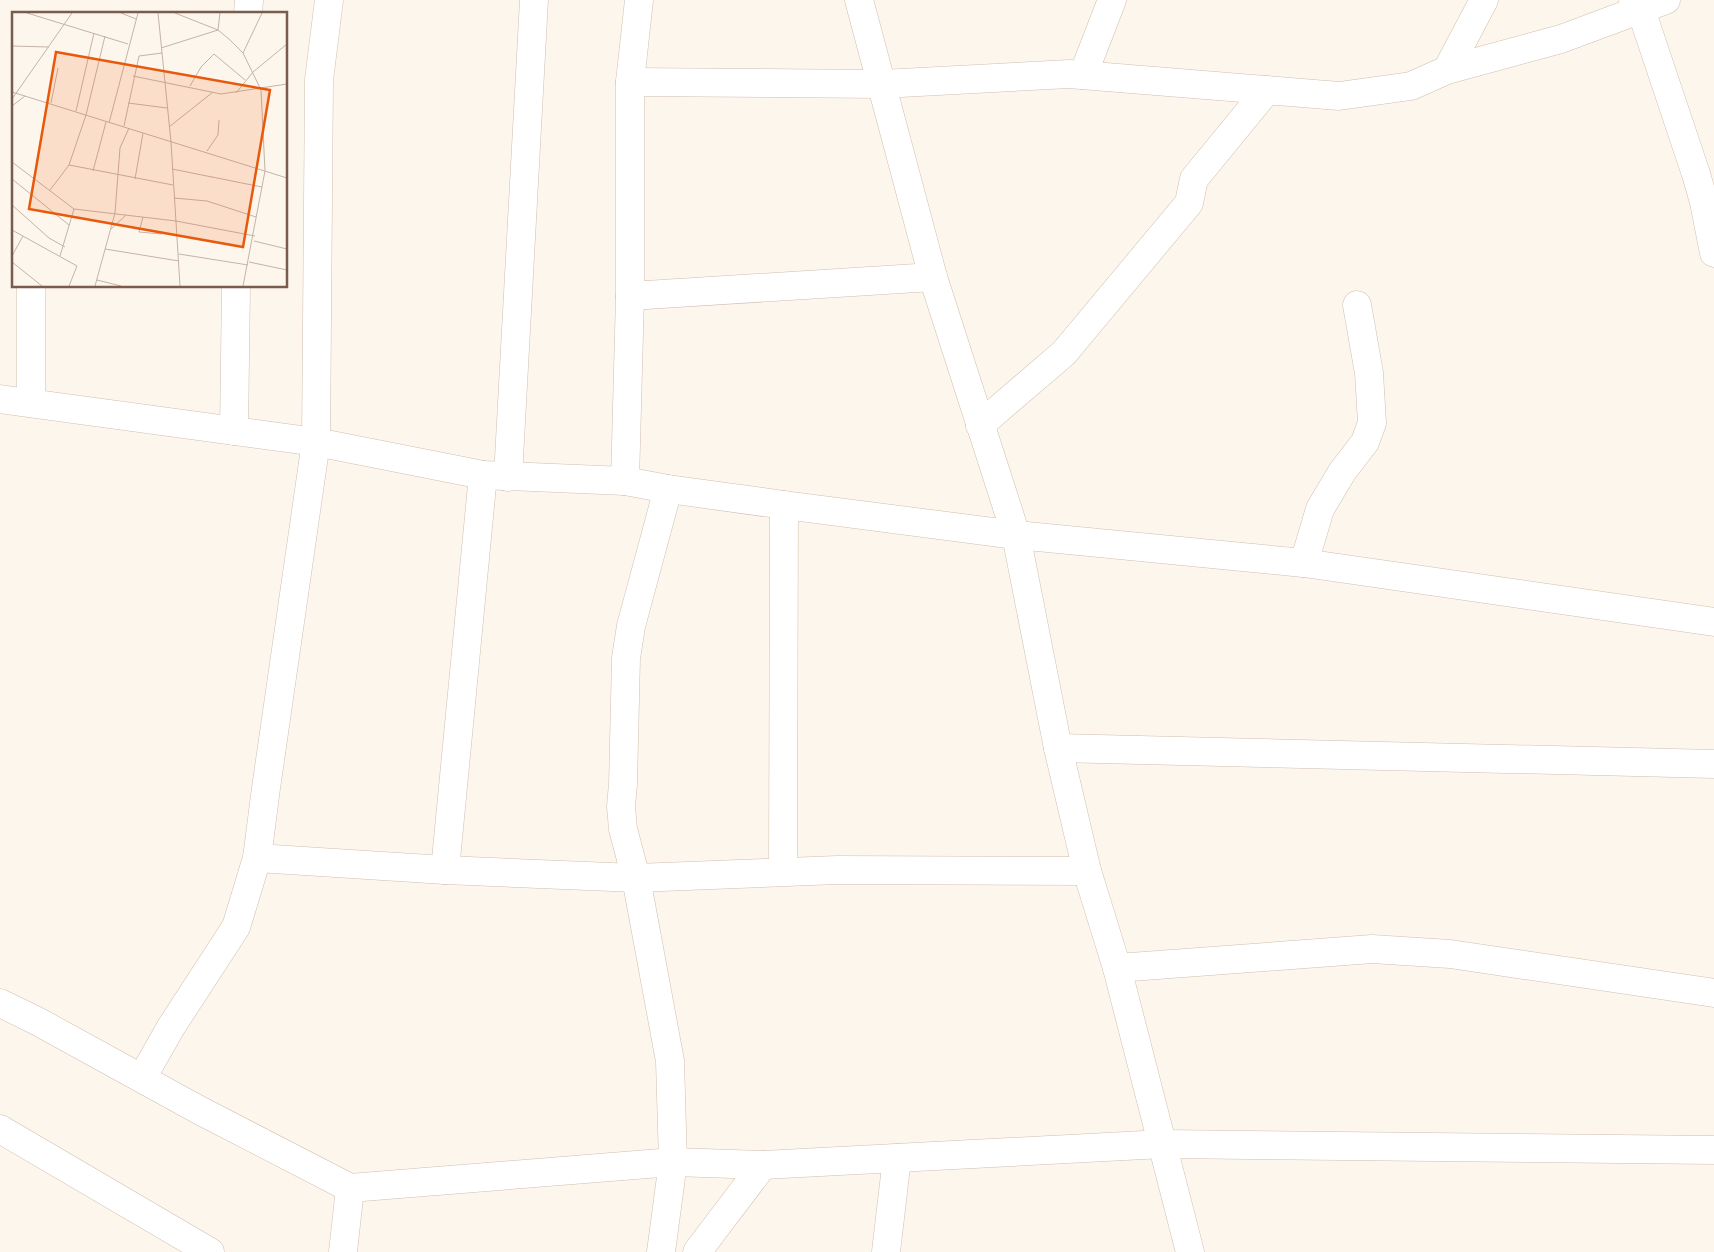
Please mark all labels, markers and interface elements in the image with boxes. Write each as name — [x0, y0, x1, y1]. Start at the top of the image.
inset map — [12, 12, 288, 288]

